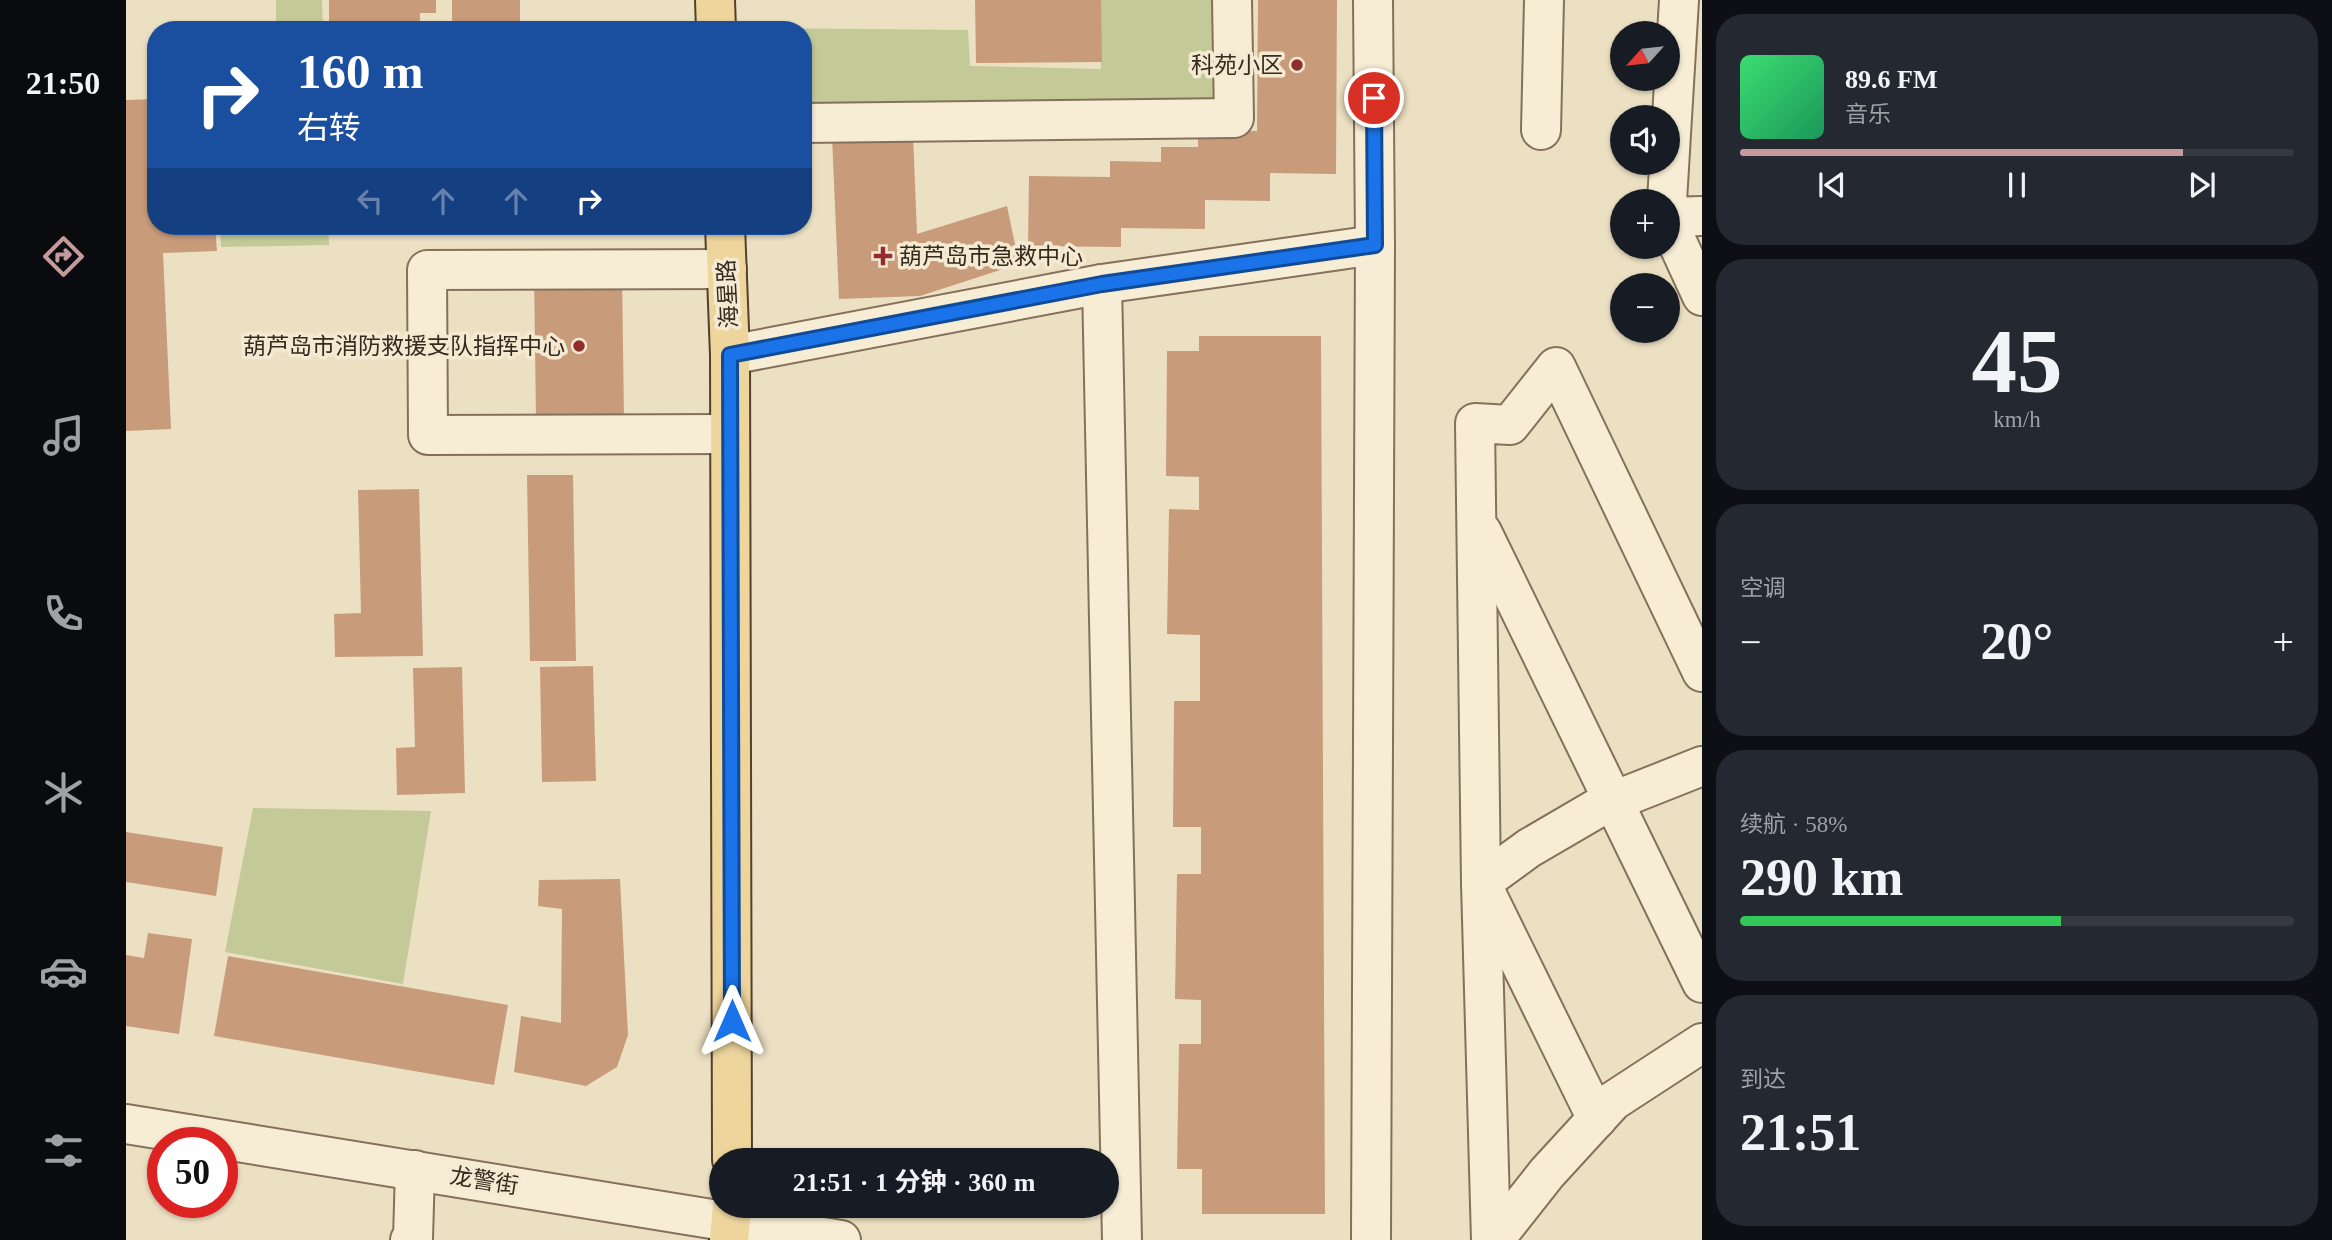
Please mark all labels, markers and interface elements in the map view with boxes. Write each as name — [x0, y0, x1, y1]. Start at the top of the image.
north arrow — [1610, 21, 1680, 91]
map controls — [1610, 21, 1680, 343]
text: 160 m — [297, 44, 424, 99]
icon: right — [182, 49, 273, 140]
place label: 科苑小区 — [1191, 53, 1283, 78]
marker: 科苑小区 — [1289, 57, 1305, 73]
text: 21:50 — [26, 65, 100, 101]
text: 89.6 FM — [1845, 65, 1937, 94]
pin — [1344, 68, 1404, 128]
icon: arrive — [1355, 79, 1393, 117]
text: 音乐 — [1845, 102, 1891, 127]
button: sound — [1610, 105, 1680, 175]
text: 右转 — [297, 110, 361, 146]
icon: previous — [1813, 166, 1851, 204]
icon: pause — [1998, 166, 2036, 204]
icon: next — [2183, 166, 2221, 204]
icon: left — [351, 182, 389, 220]
icon: ahead — [424, 182, 462, 220]
icon: ahead — [497, 182, 535, 220]
icon: right — [570, 182, 608, 220]
button: + — [1610, 189, 1680, 259]
icon: directions — [39, 232, 88, 281]
place label: 葫芦岛市急救中心 — [899, 244, 1083, 269]
marker: 葫芦岛市急救中心 — [873, 246, 893, 266]
street label: 海星路 — [714, 259, 742, 329]
button: − — [1610, 273, 1680, 343]
text: 45 — [1972, 311, 2063, 412]
place label: 葫芦岛市消防救援支队指挥中心 — [243, 334, 565, 359]
marker: 葫芦岛市消防救援支队指挥中心 — [571, 338, 587, 354]
text: km/h — [1993, 407, 2041, 432]
icon: music — [39, 411, 88, 460]
text: 空调 — [1740, 576, 1786, 601]
icon: phone — [39, 589, 88, 638]
text: 20° — [1981, 613, 2053, 670]
text: − — [1740, 621, 1761, 663]
text: + — [2273, 621, 2294, 663]
icon: climate — [39, 768, 88, 817]
text: 续航 · 58% — [1740, 812, 1847, 837]
text: 290 km — [1740, 849, 1903, 906]
icon: car — [39, 947, 88, 996]
position arrow — [695, 984, 769, 1058]
text: 到达 — [1740, 1067, 1786, 1092]
text: 21:51 — [1740, 1104, 1861, 1161]
icon: filters — [39, 1126, 88, 1175]
speed limit sign: 50 — [147, 1127, 238, 1218]
street label: 龙警街 — [448, 1163, 520, 1199]
text: 21:51 · 1 分钟 · 360 m — [793, 1168, 1035, 1197]

